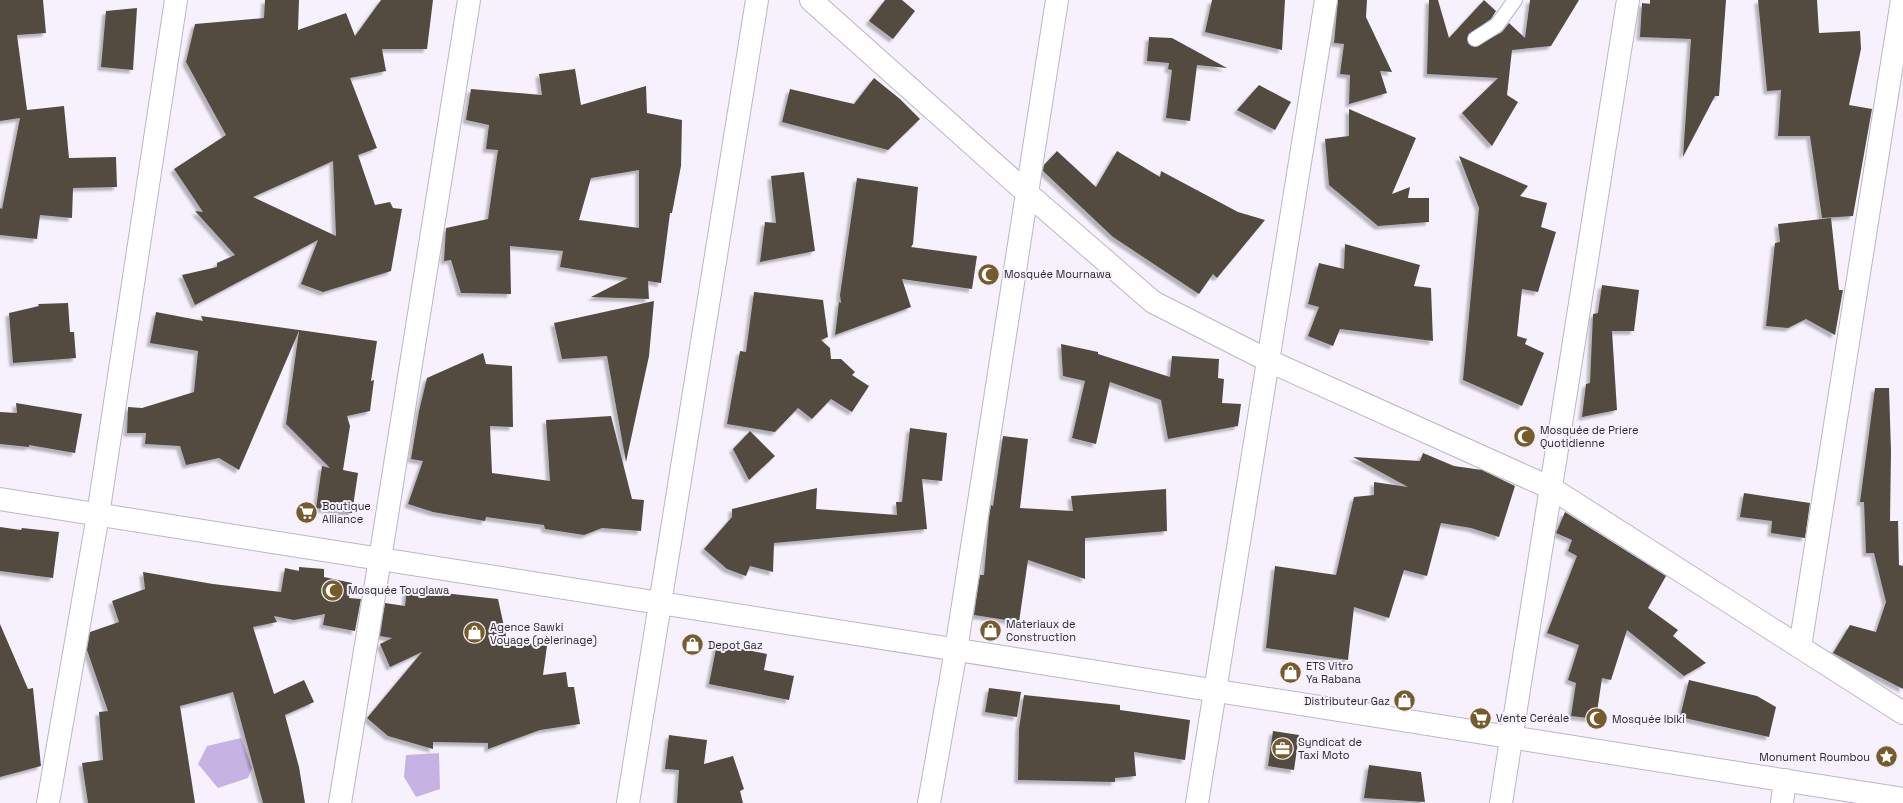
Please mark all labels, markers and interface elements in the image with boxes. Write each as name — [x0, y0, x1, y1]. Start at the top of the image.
mosque icon: Mosquée Mournawa — [975, 261, 1001, 287]
place label: Mosquée Mournawa — [1004, 267, 1112, 281]
mosque icon: Mosquée de Priere Quotidienne — [1511, 423, 1537, 449]
place label: Mosquée de Priere Quotidienne — [1540, 423, 1639, 450]
supermarket icon: Boutique Alliance — [293, 499, 319, 525]
place label: Boutique Alliance — [322, 499, 371, 526]
mosque icon: Mosquée Touglawa — [320, 577, 346, 603]
place label: Mosquée Touglawa — [348, 583, 450, 597]
shop icon: Materiaux de Construction — [978, 617, 1004, 643]
place label: Materiaux de Construction — [1006, 617, 1076, 644]
shop icon: Agence Sawki Voyage (pèlerinage) — [462, 620, 488, 646]
place label: Agence Sawki Voyage (pèlerinage) — [490, 620, 597, 647]
shop icon: Depot Gaz — [680, 632, 706, 658]
place label: Depot Gaz — [708, 638, 763, 652]
shop icon: ETS Vitro Ya Rabana — [1277, 659, 1303, 685]
place label: ETS Vitro Ya Rabana — [1306, 659, 1361, 686]
shop icon: Distributeur Gaz — [1392, 688, 1418, 714]
place label: Distributeur Gaz — [1304, 694, 1390, 708]
supermarket icon: Vente Ceréale — [1468, 705, 1494, 731]
mosque icon: Mosquée Ibiki — [1583, 706, 1609, 732]
place label: Vente Ceréale — [1496, 711, 1569, 725]
place label: Mosquée Ibiki — [1612, 712, 1685, 726]
office icon: Syndicat de Taxi Moto — [1270, 735, 1296, 761]
place label: Syndicat de Taxi Moto — [1298, 735, 1362, 762]
place icon: Monument Roumbou — [1873, 744, 1899, 770]
place label: Monument Roumbou — [1759, 750, 1870, 764]

